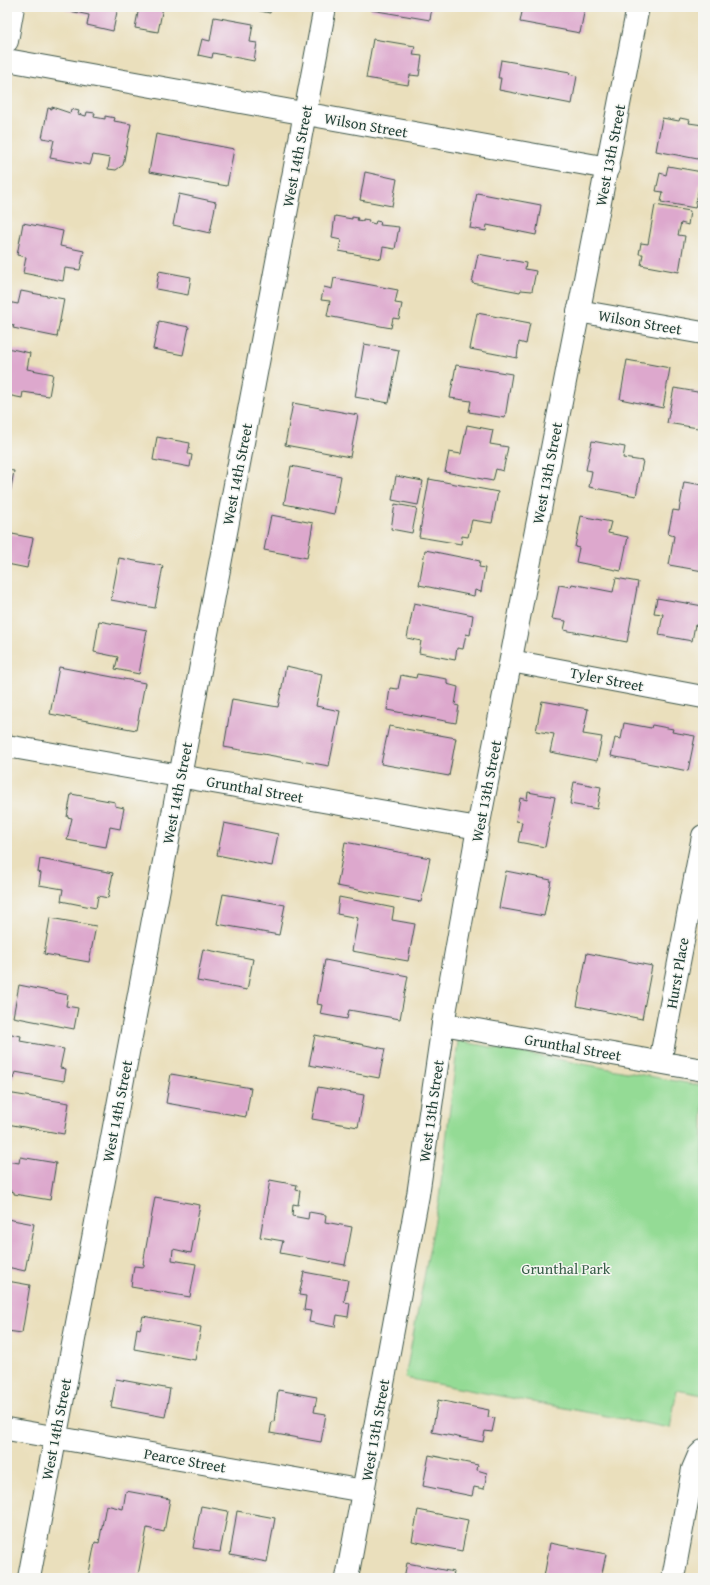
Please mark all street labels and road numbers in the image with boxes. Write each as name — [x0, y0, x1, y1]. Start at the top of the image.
street label: West 13th Street — [590, 102, 630, 208]
street label: West 14th Street — [277, 103, 317, 209]
street label: Wilson Street — [323, 107, 410, 143]
street label: Wilson Street — [597, 304, 684, 340]
street label: West 13th Street — [527, 420, 567, 526]
street label: West 14th Street — [217, 421, 257, 527]
street label: Tyler Street — [568, 662, 646, 697]
street label: West 13th Street — [466, 738, 506, 844]
street label: West 14th Street — [157, 740, 197, 846]
street label: Grunthal Street — [205, 770, 306, 808]
street label: Hurst Place — [660, 936, 694, 1010]
street label: Grunthal Street — [523, 1028, 624, 1066]
street label: West 14th Street — [97, 1058, 137, 1164]
street label: West 13th Street — [413, 1058, 449, 1164]
street label: West 14th Street — [36, 1376, 76, 1482]
street label: West 13th Street — [356, 1377, 394, 1483]
street label: Pearce Street — [142, 1442, 228, 1478]

